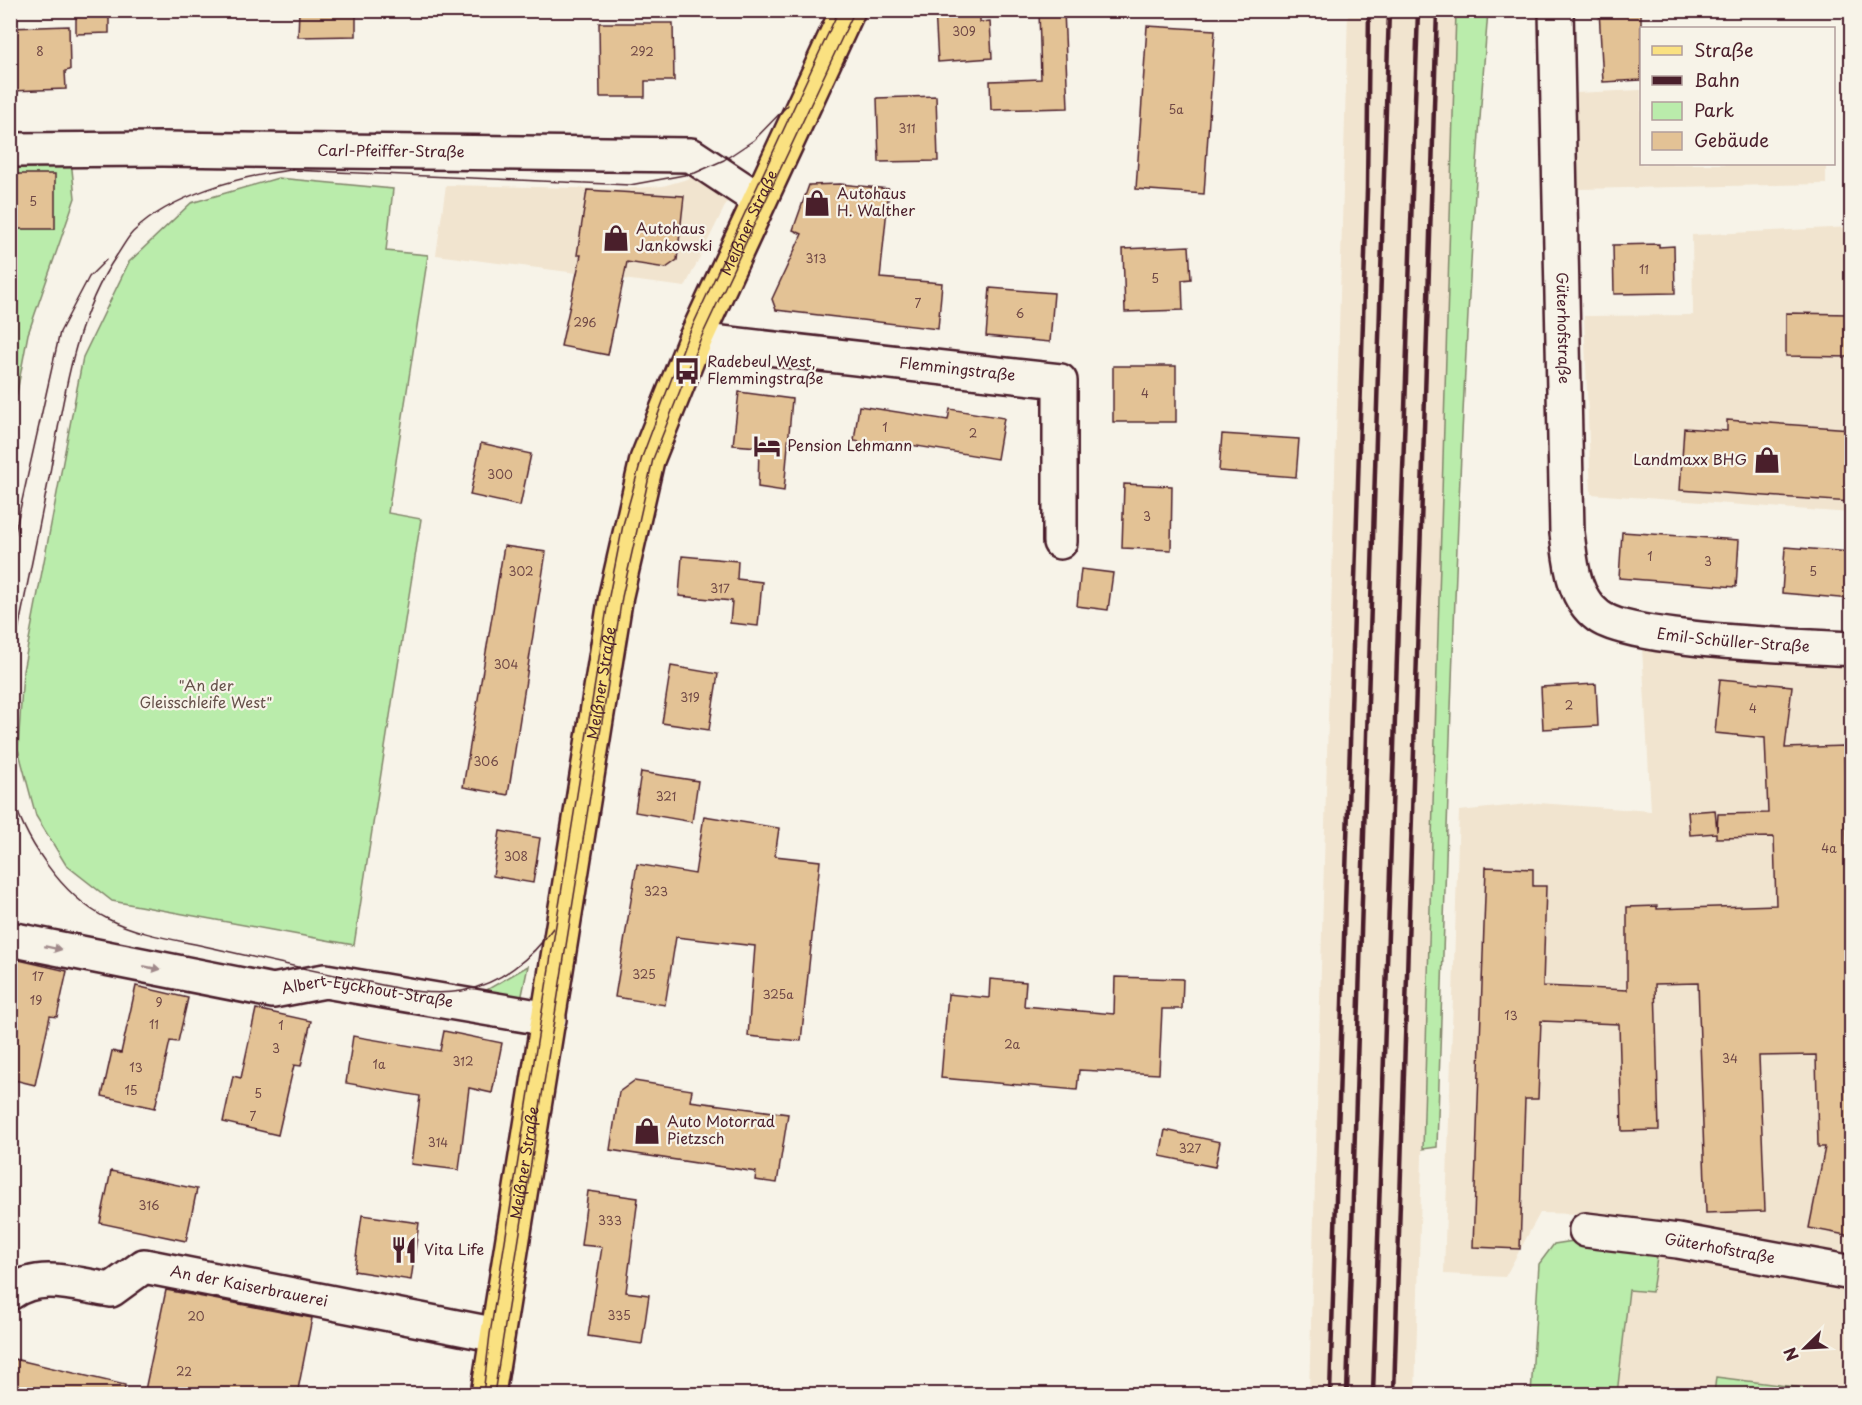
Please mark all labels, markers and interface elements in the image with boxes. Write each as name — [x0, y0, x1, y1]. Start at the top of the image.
house number: 309 — [952, 22, 976, 40]
legend — [1640, 27, 1835, 165]
text: Straße — [1694, 36, 1754, 63]
house number: 8 — [36, 42, 44, 60]
house number: 292 — [630, 42, 654, 60]
text: Bahn — [1694, 66, 1740, 93]
text: Park — [1694, 96, 1734, 123]
house number: 5a — [1168, 100, 1184, 118]
house number: 311 — [898, 119, 916, 137]
text: Gebäude — [1694, 126, 1769, 153]
street label: Carl-Pfeiffer-Straße — [317, 138, 465, 162]
street label: Meißner Straße — [714, 166, 782, 279]
place label: Autohaus H. Walther — [837, 181, 915, 221]
shop icon: Autohaus H. Walther — [802, 188, 832, 218]
house number: 5 — [29, 192, 37, 210]
place label: Autohaus Jankowski — [636, 216, 713, 256]
shop icon: Autohaus Jankowski — [601, 223, 631, 253]
house number: 313 — [806, 249, 826, 267]
house number: 11 — [1639, 260, 1649, 278]
house number: 5 — [1151, 269, 1159, 287]
street label: Güterhofstraße — [1552, 272, 1577, 384]
house number: 7 — [915, 294, 922, 312]
house number: 6 — [1016, 304, 1024, 322]
house number: 296 — [574, 313, 597, 331]
place label: Radebeul West, Flemmingstraße — [707, 349, 824, 389]
street label: Flemmingstraße — [898, 350, 1017, 386]
bus stop icon: Radebeul West, Flemmingstraße — [672, 356, 702, 386]
house number: 4 — [1141, 384, 1149, 402]
house number: 1 — [882, 418, 888, 436]
house number: 2 — [969, 424, 977, 442]
hotel icon: Pension Lehmann — [752, 431, 782, 461]
place label: Pension Lehmann — [787, 433, 912, 456]
shop icon: Landmaxx BHG — [1752, 445, 1782, 475]
place label: Landmaxx BHG — [1633, 447, 1747, 470]
house number: 300 — [487, 465, 513, 483]
house number: 3 — [1143, 507, 1151, 525]
house number: 1 — [1647, 547, 1653, 565]
house number: 3 — [1704, 552, 1712, 570]
house number: 302 — [509, 562, 533, 580]
house number: 5 — [1809, 562, 1817, 580]
house number: 317 — [710, 579, 730, 597]
street label: Emil-Schüller-Straße — [1655, 621, 1811, 657]
street label: Meißner Straße — [580, 625, 621, 741]
house number: 304 — [494, 655, 518, 673]
park label: "An der Gleisschleife West" — [139, 673, 273, 713]
house number: 319 — [680, 688, 700, 706]
house number: 2 — [1565, 696, 1573, 714]
house number: 4 — [1749, 699, 1757, 717]
house number: 306 — [473, 752, 499, 770]
house number: 321 — [656, 787, 676, 805]
house number: 4a — [1821, 839, 1837, 857]
house number: 308 — [504, 847, 528, 865]
house number: 323 — [644, 882, 668, 900]
one-way arrow — [43, 943, 62, 953]
one-way arrow — [143, 964, 162, 973]
house number: 325 — [632, 965, 656, 983]
house number: 17 — [32, 967, 44, 985]
street label: Albert-Eyckhout-Straße — [279, 968, 455, 1013]
house number: 325a — [762, 985, 794, 1003]
house number: 19 — [30, 991, 42, 1009]
house number: 9 — [155, 993, 163, 1011]
house number: 13 — [1504, 1006, 1518, 1024]
house number: 11 — [149, 1015, 159, 1033]
house number: 1 — [278, 1016, 284, 1034]
house number: 2a — [1004, 1035, 1020, 1053]
house number: 3 — [272, 1039, 280, 1057]
house number: 34 — [1722, 1049, 1738, 1067]
house number: 312 — [452, 1052, 474, 1070]
house number: 1a — [373, 1055, 386, 1073]
house number: 13 — [129, 1058, 143, 1076]
house number: 15 — [124, 1081, 138, 1099]
house number: 5 — [254, 1084, 262, 1102]
street label: Meißner Straße — [503, 1105, 544, 1221]
house number: 7 — [250, 1107, 257, 1125]
place label: Auto Motorrad Pietzsch — [667, 1109, 775, 1149]
shop icon: Auto Motorrad Pietzsch — [632, 1116, 662, 1146]
house number: 314 — [428, 1133, 448, 1151]
house number: 327 — [1179, 1139, 1202, 1157]
house number: 316 — [138, 1196, 160, 1214]
house number: 333 — [598, 1211, 622, 1229]
street label: Güterhofstraße — [1663, 1226, 1777, 1269]
restaurant icon: Vita Life — [389, 1235, 419, 1265]
place label: Vita Life — [424, 1237, 484, 1260]
street label: An der Kaiserbrauerei — [169, 1258, 330, 1312]
house number: 335 — [607, 1306, 631, 1324]
house number: 20 — [187, 1307, 205, 1325]
north arrow — [1775, 1318, 1835, 1378]
text: N — [1777, 1344, 1804, 1365]
house number: 22 — [176, 1362, 192, 1380]

